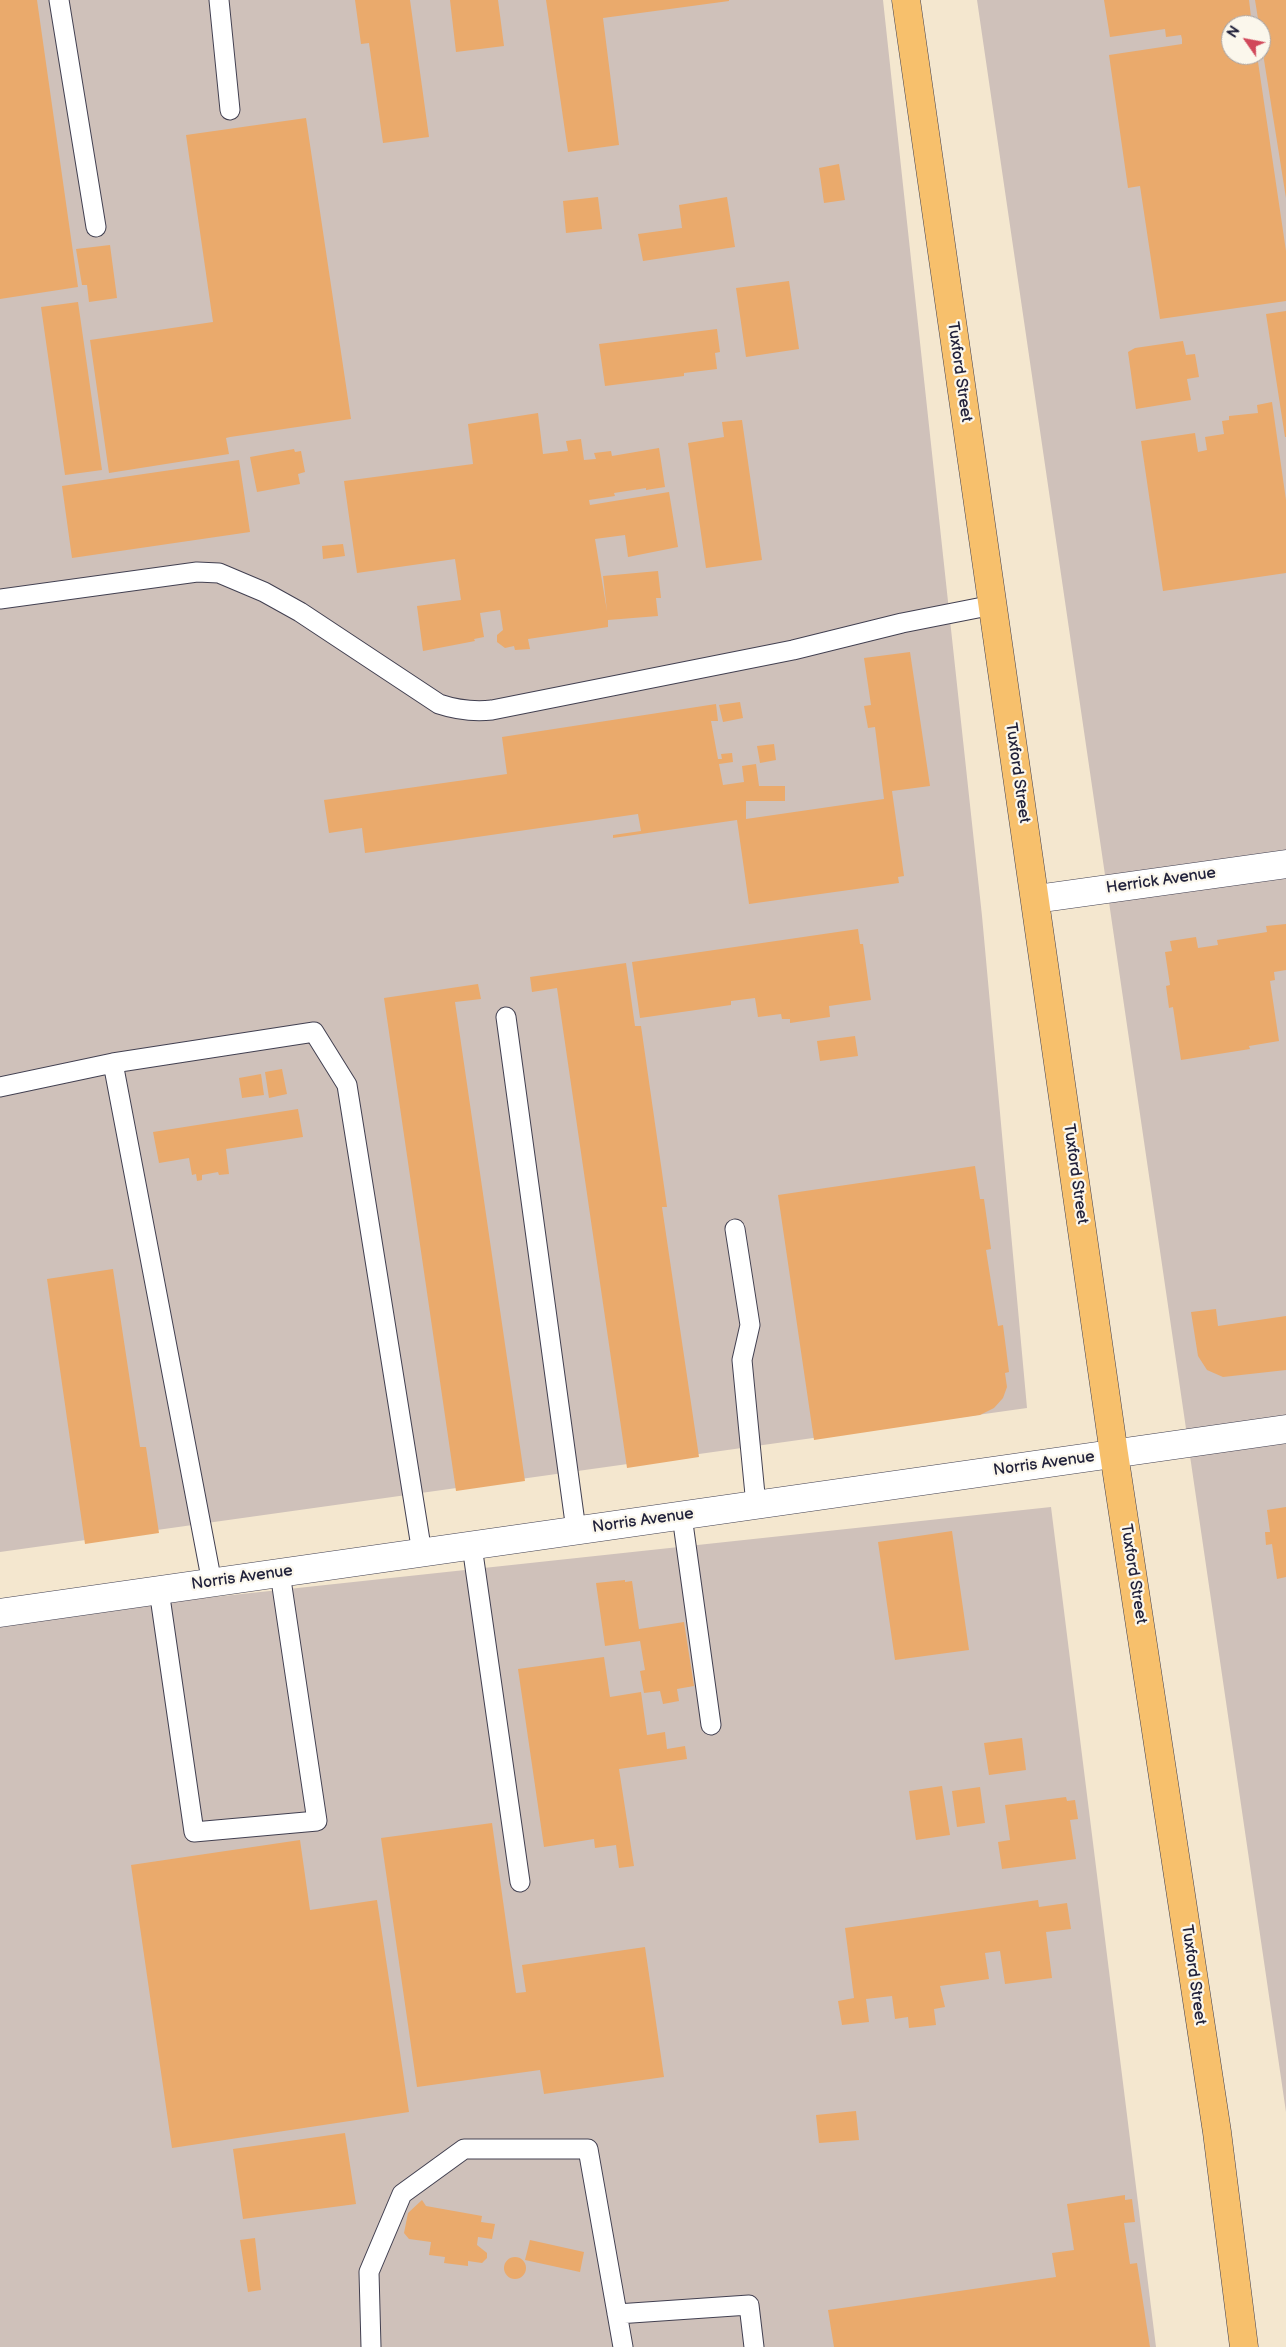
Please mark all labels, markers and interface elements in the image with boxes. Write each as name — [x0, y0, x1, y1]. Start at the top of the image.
north arrow — [1221, 15, 1271, 65]
text: N — [1224, 23, 1244, 41]
street label: Tuxford Street — [942, 321, 976, 423]
street label: Tuxford Street — [1000, 722, 1034, 824]
street label: Herrick Avenue — [1105, 864, 1217, 898]
street label: Tuxford Street — [1058, 1123, 1092, 1225]
street label: Norris Avenue — [992, 1447, 1096, 1481]
street label: Norris Avenue — [591, 1504, 695, 1538]
street label: Tuxford Street — [1116, 1523, 1150, 1625]
street label: Norris Avenue — [190, 1561, 294, 1595]
street label: Tuxford Street — [1176, 1924, 1210, 2026]

